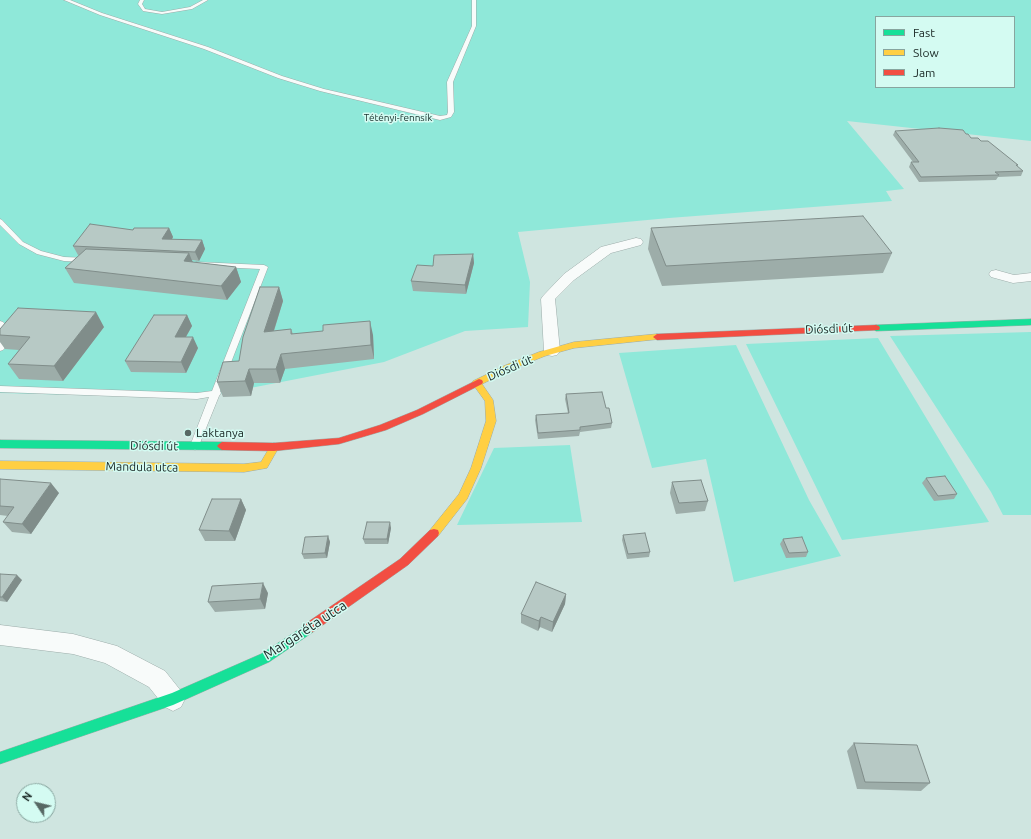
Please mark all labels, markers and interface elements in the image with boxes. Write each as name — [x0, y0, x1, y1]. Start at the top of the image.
legend — [875, 16, 1015, 88]
text: Fast — [913, 26, 935, 39]
text: Slow — [913, 46, 939, 59]
text: Jam — [913, 66, 935, 79]
park label: Tétényi-fennsík — [364, 112, 432, 124]
street label: Diósdi út — [805, 321, 853, 337]
street label: Diósdi út — [485, 352, 535, 384]
place label: Laktanya — [196, 426, 244, 440]
marker: Laktanya — [183, 428, 193, 438]
street label: Diósdi út — [130, 438, 178, 454]
street label: Mandula utca — [106, 459, 178, 475]
street label: Margaréta utca — [260, 597, 350, 663]
north arrow — [16, 783, 56, 823]
text: N — [20, 790, 34, 803]

